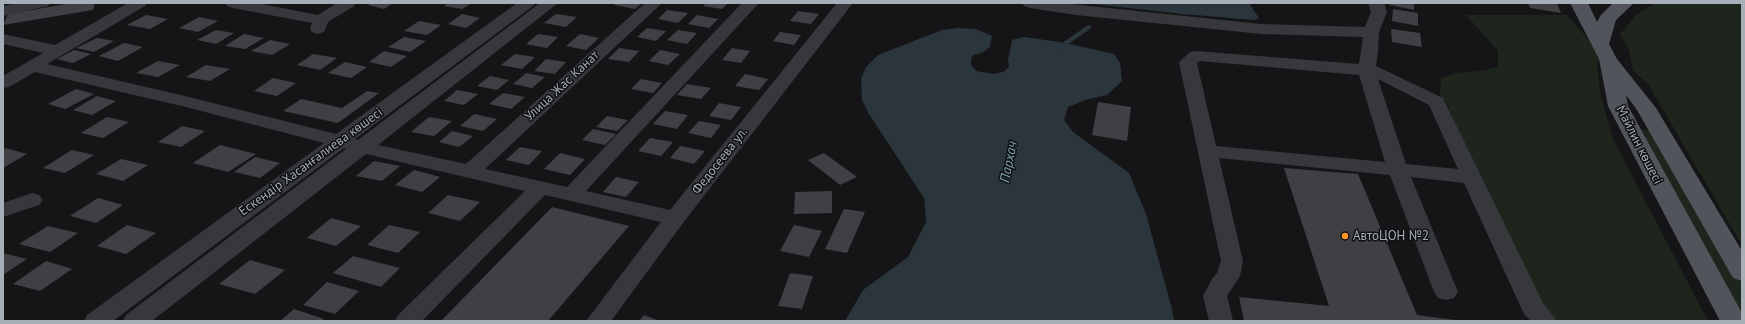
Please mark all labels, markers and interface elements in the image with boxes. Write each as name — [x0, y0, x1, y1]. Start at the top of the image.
street label: Улица Жас Канат — [522, 48, 602, 124]
street label: Майлин көшесі — [1612, 103, 1666, 187]
street label: Ескендір Хасанғалиева көшесі — [236, 105, 386, 219]
street label: Федосеева ул. — [689, 124, 751, 198]
water label: Пархач — [997, 140, 1021, 184]
place label: АвтоЦОН №2 — [1353, 228, 1429, 244]
marker: АвтоЦОН №2 — [1340, 231, 1350, 241]

